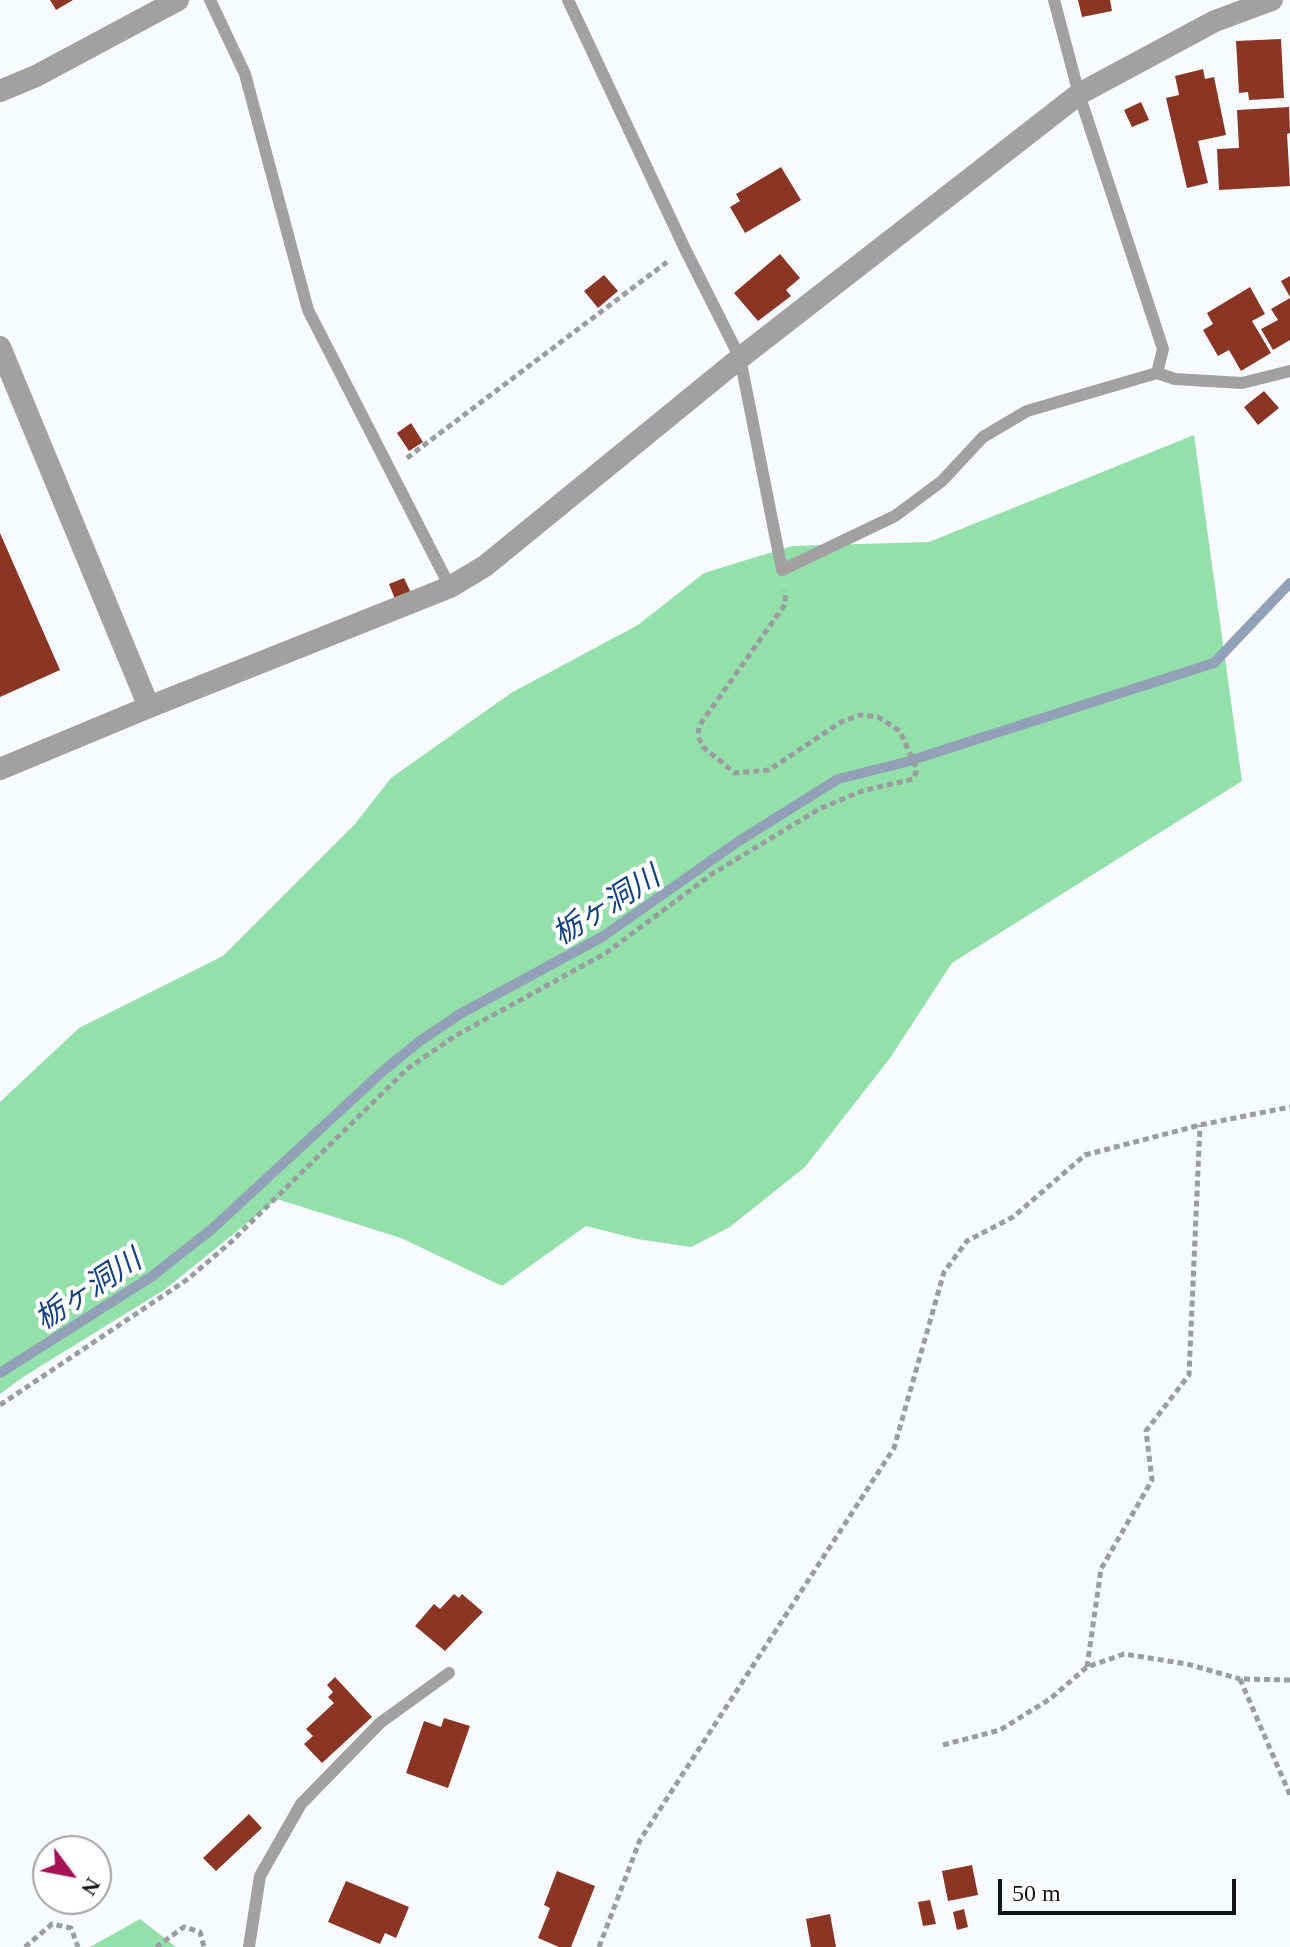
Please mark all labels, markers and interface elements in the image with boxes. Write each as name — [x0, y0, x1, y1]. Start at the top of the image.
water label: 栃ヶ洞川 — [545, 857, 665, 951]
water label: 栃ヶ洞川 — [27, 1240, 147, 1336]
north arrow — [32, 1835, 112, 1915]
scale bar — [1002, 1863, 1240, 1913]
text: N — [76, 1874, 106, 1900]
text: 50 m — [1012, 1880, 1061, 1906]

